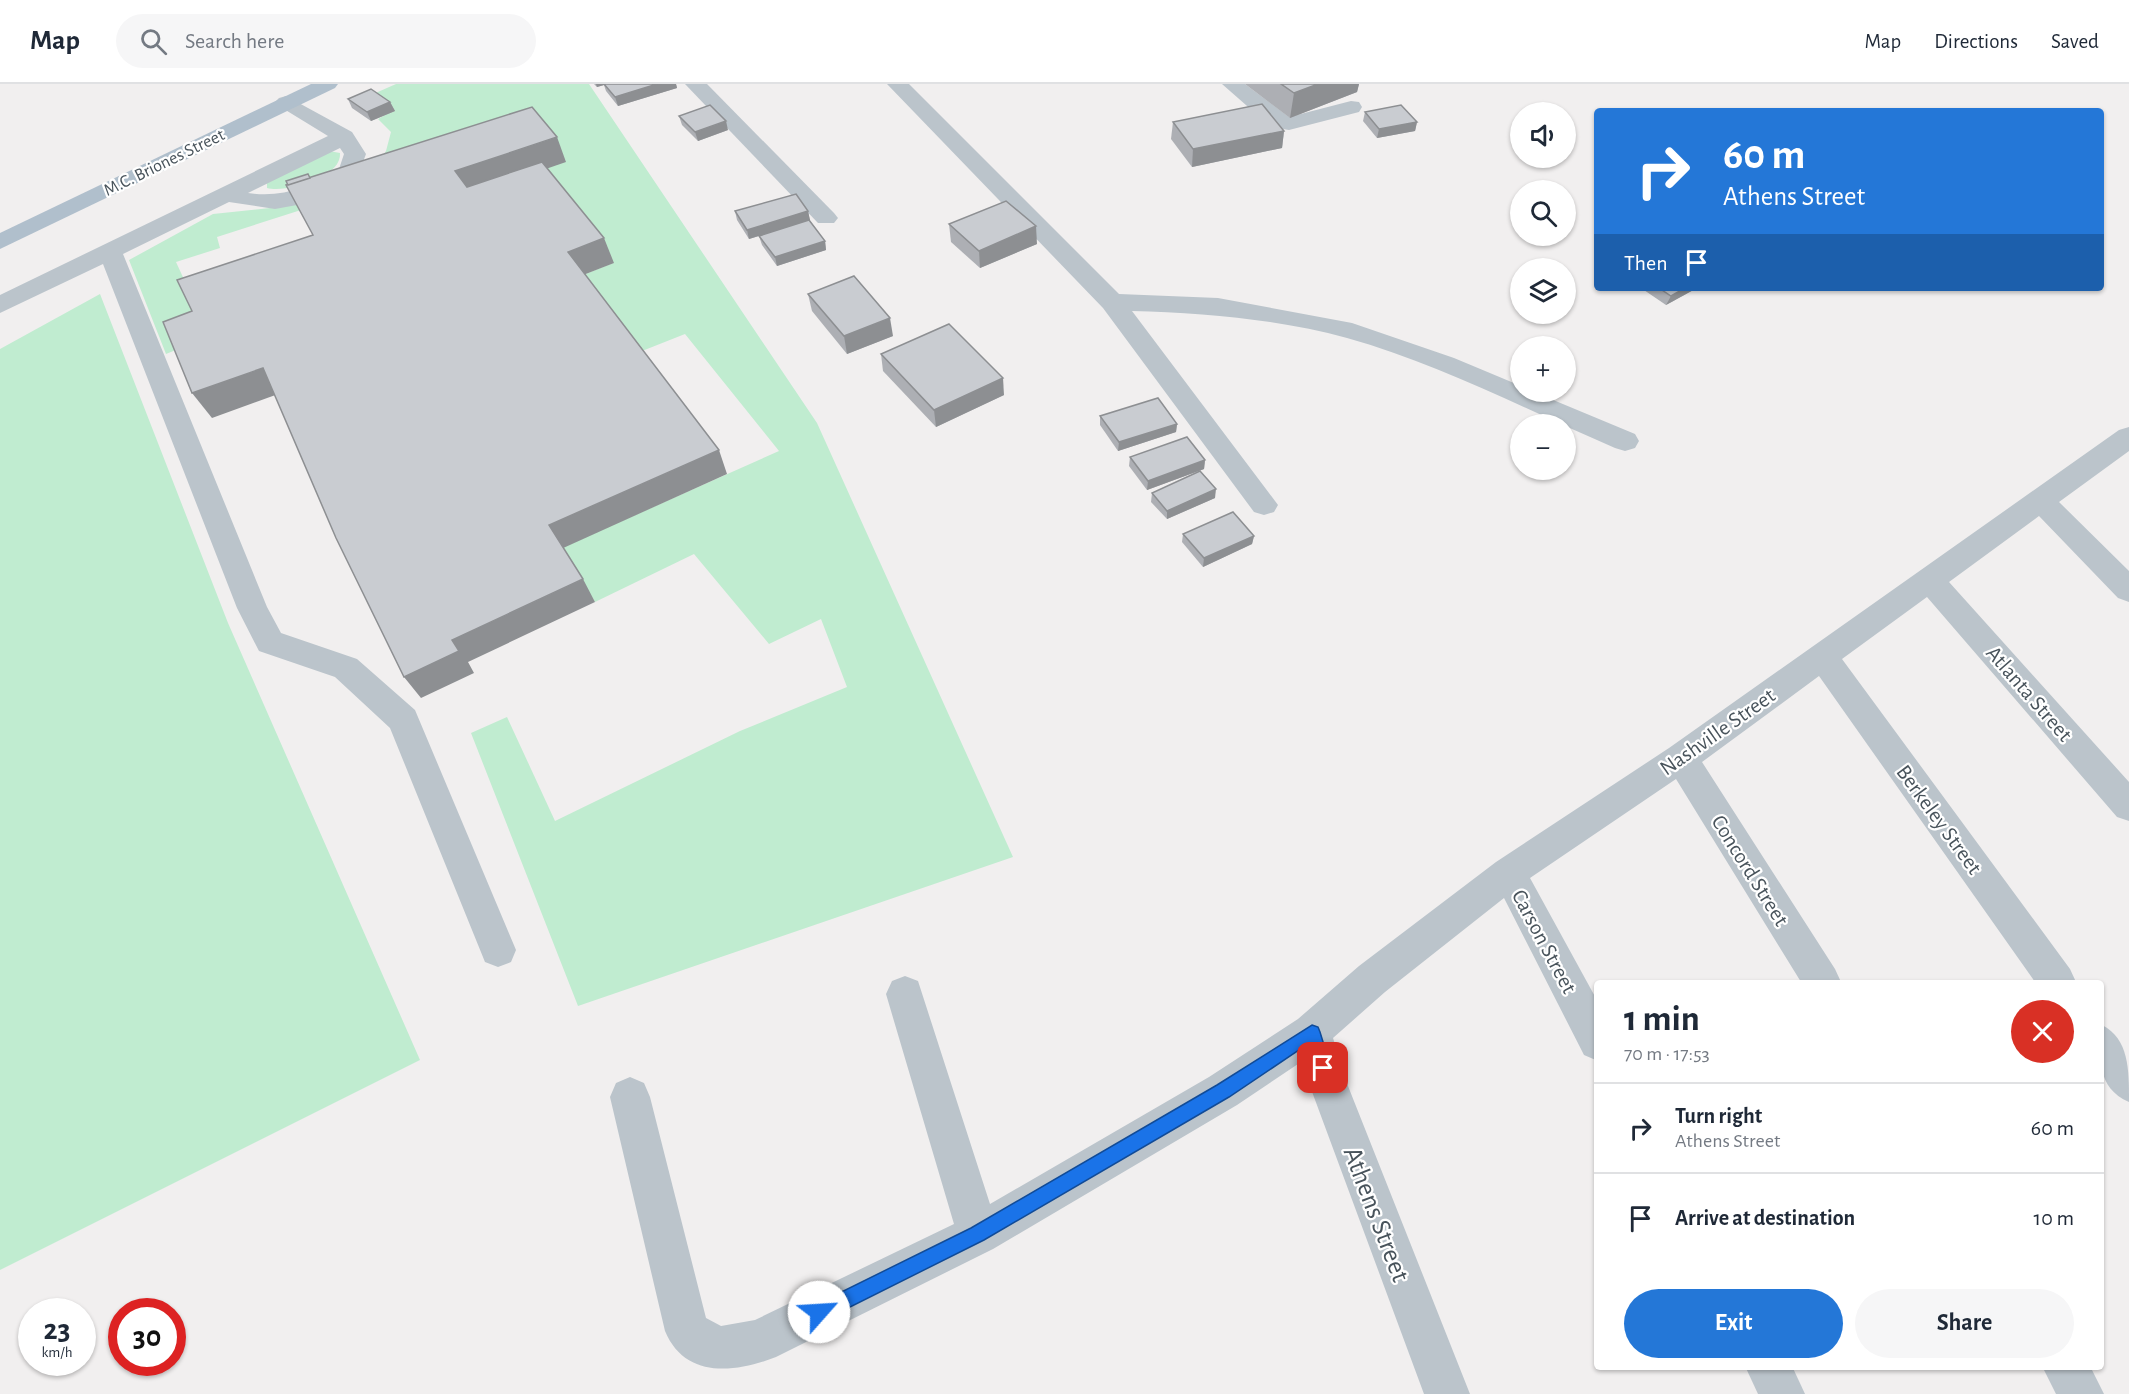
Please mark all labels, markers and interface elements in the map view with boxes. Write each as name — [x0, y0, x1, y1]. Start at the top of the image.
search box — [116, 14, 536, 68]
icon: search — [137, 25, 170, 58]
text: Map — [30, 27, 80, 55]
text: Search here — [185, 30, 284, 52]
text: Map — [1865, 31, 1901, 52]
text: Directions — [1934, 31, 2018, 52]
text: Saved — [2051, 31, 2099, 52]
map controls — [1510, 102, 1576, 480]
button: sound — [1510, 102, 1576, 168]
street label: M.C. Briones Street — [101, 126, 228, 200]
icon: right — [1624, 132, 1702, 210]
text: 60 m — [1723, 134, 1805, 176]
button: search — [1510, 180, 1576, 246]
text: Athens Street — [1723, 183, 1865, 210]
icon: arrive — [1680, 246, 1713, 279]
text: Then — [1624, 252, 1668, 274]
button: layers — [1510, 258, 1576, 324]
button: + — [1510, 336, 1576, 402]
button: − — [1510, 414, 1576, 480]
street label: Atlanta Street — [1982, 642, 2076, 746]
street label: Nashville Street — [1656, 684, 1779, 780]
street label: Berkeley Street — [1892, 761, 1986, 878]
street label: Concord Street — [1707, 811, 1793, 930]
street label: Carson Street — [1508, 886, 1581, 997]
button: close — [2011, 1000, 2074, 1063]
text: 1 min — [1624, 1001, 1700, 1037]
pin — [1297, 1042, 1348, 1093]
text: 70 m · 17:53 — [1624, 1044, 1710, 1064]
icon: arrive — [1306, 1051, 1339, 1084]
text: Turn right — [1675, 1105, 1762, 1127]
icon: right — [1624, 1112, 1657, 1145]
text: 60 m — [2031, 1117, 2074, 1139]
text: Athens Street — [1675, 1131, 1780, 1151]
street label: Athens Street — [1338, 1143, 1415, 1286]
icon: arrive — [1624, 1202, 1657, 1235]
text: Arrive at destination — [1675, 1207, 1855, 1229]
text: 10 m — [2034, 1207, 2074, 1229]
position arrow — [787, 1280, 851, 1344]
button: Exit — [1624, 1289, 1843, 1358]
button: Share — [1855, 1289, 2074, 1358]
speed limit sign: 30 — [108, 1298, 186, 1376]
text: 23 — [43, 1315, 71, 1345]
text: km/h — [42, 1345, 72, 1360]

